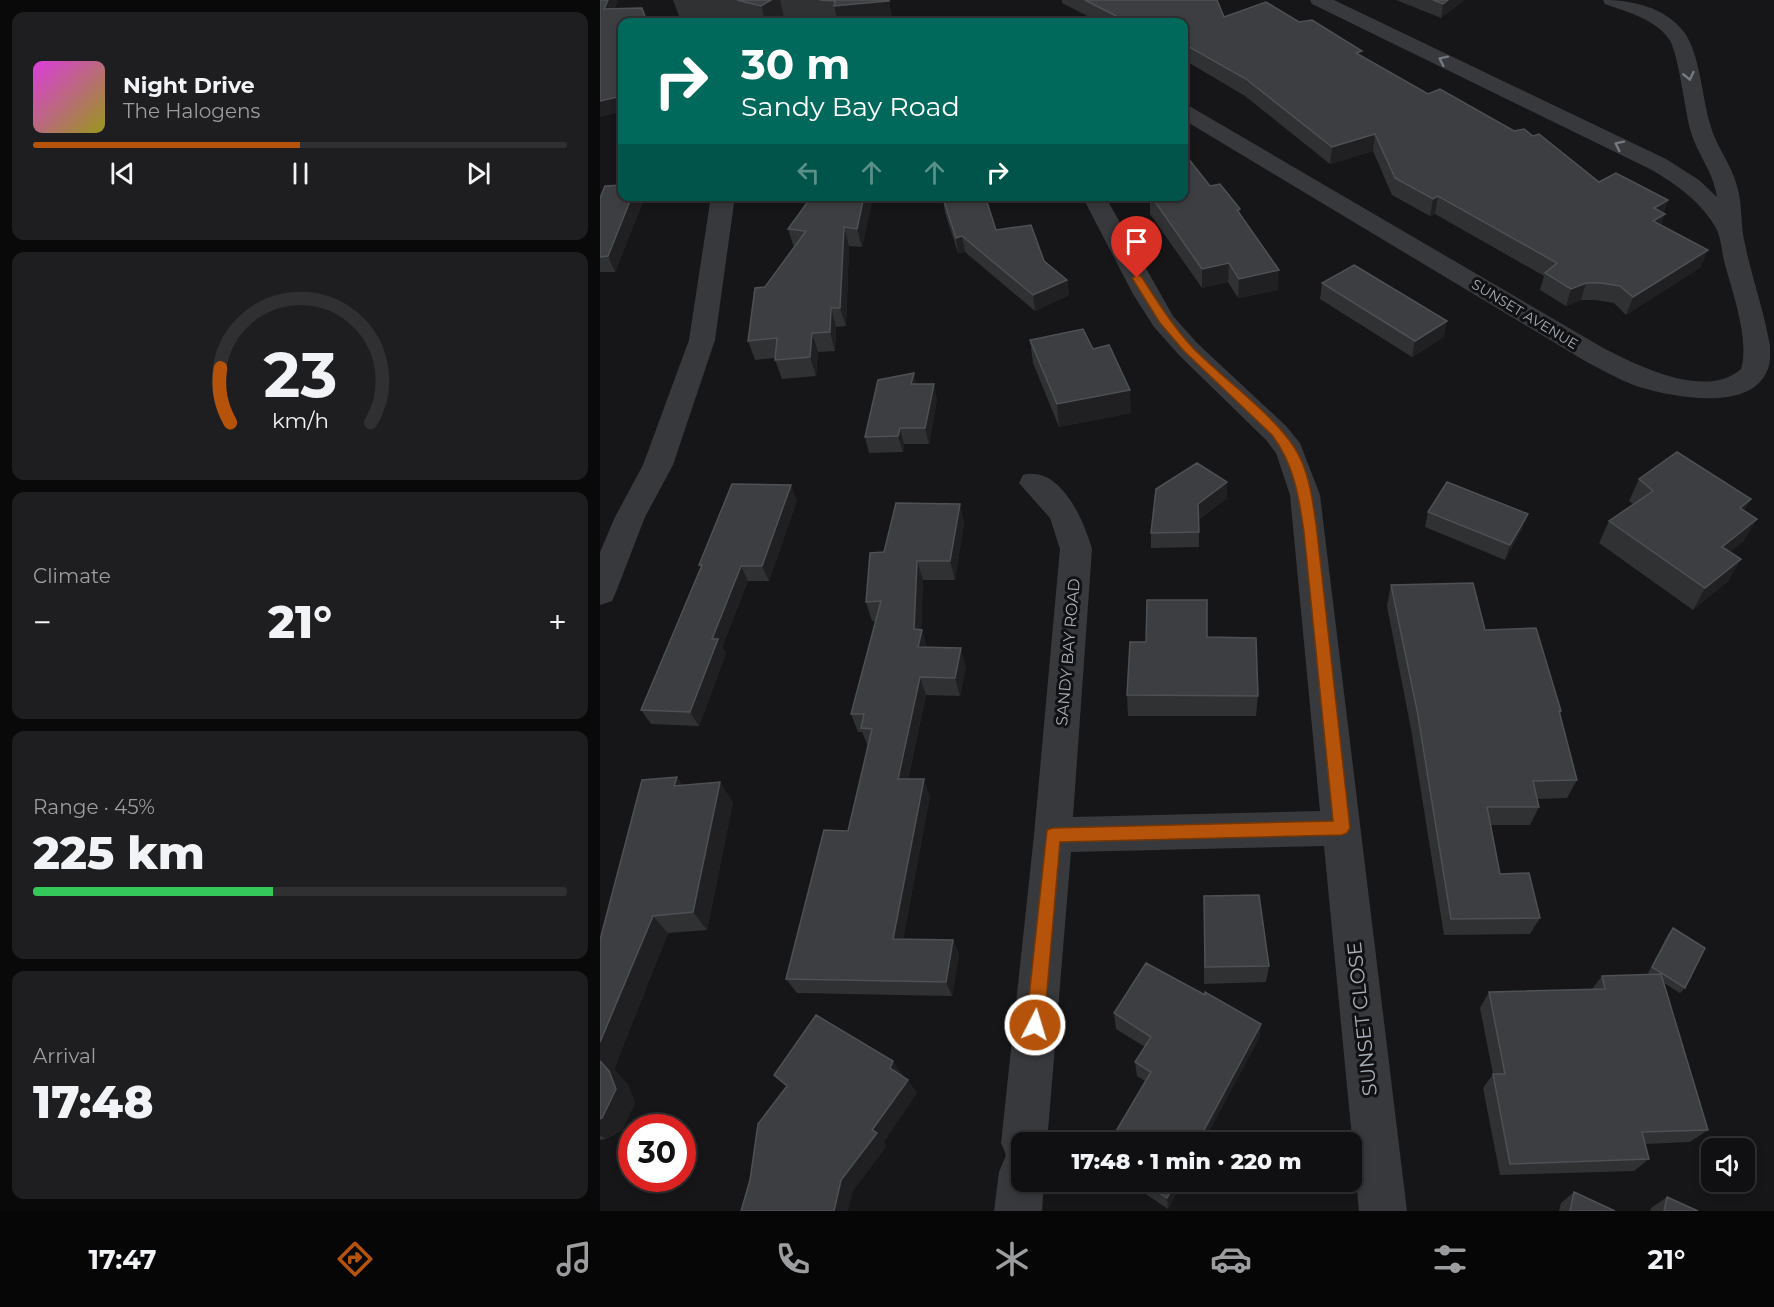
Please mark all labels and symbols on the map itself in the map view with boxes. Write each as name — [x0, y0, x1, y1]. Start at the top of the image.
one-way arrow — [1439, 56, 1450, 67]
one-way arrow — [1682, 71, 1695, 81]
one-way arrow — [1614, 140, 1625, 152]
pin — [1111, 216, 1162, 278]
street label: SUNSET AVENUE — [1468, 275, 1582, 353]
street label: SANDY BAY ROAD — [1052, 577, 1084, 727]
street label: SUNSET CLOSE — [1342, 941, 1382, 1097]
position arrow — [1003, 993, 1067, 1057]
speed limit sign: 30 — [618, 1114, 696, 1192]

